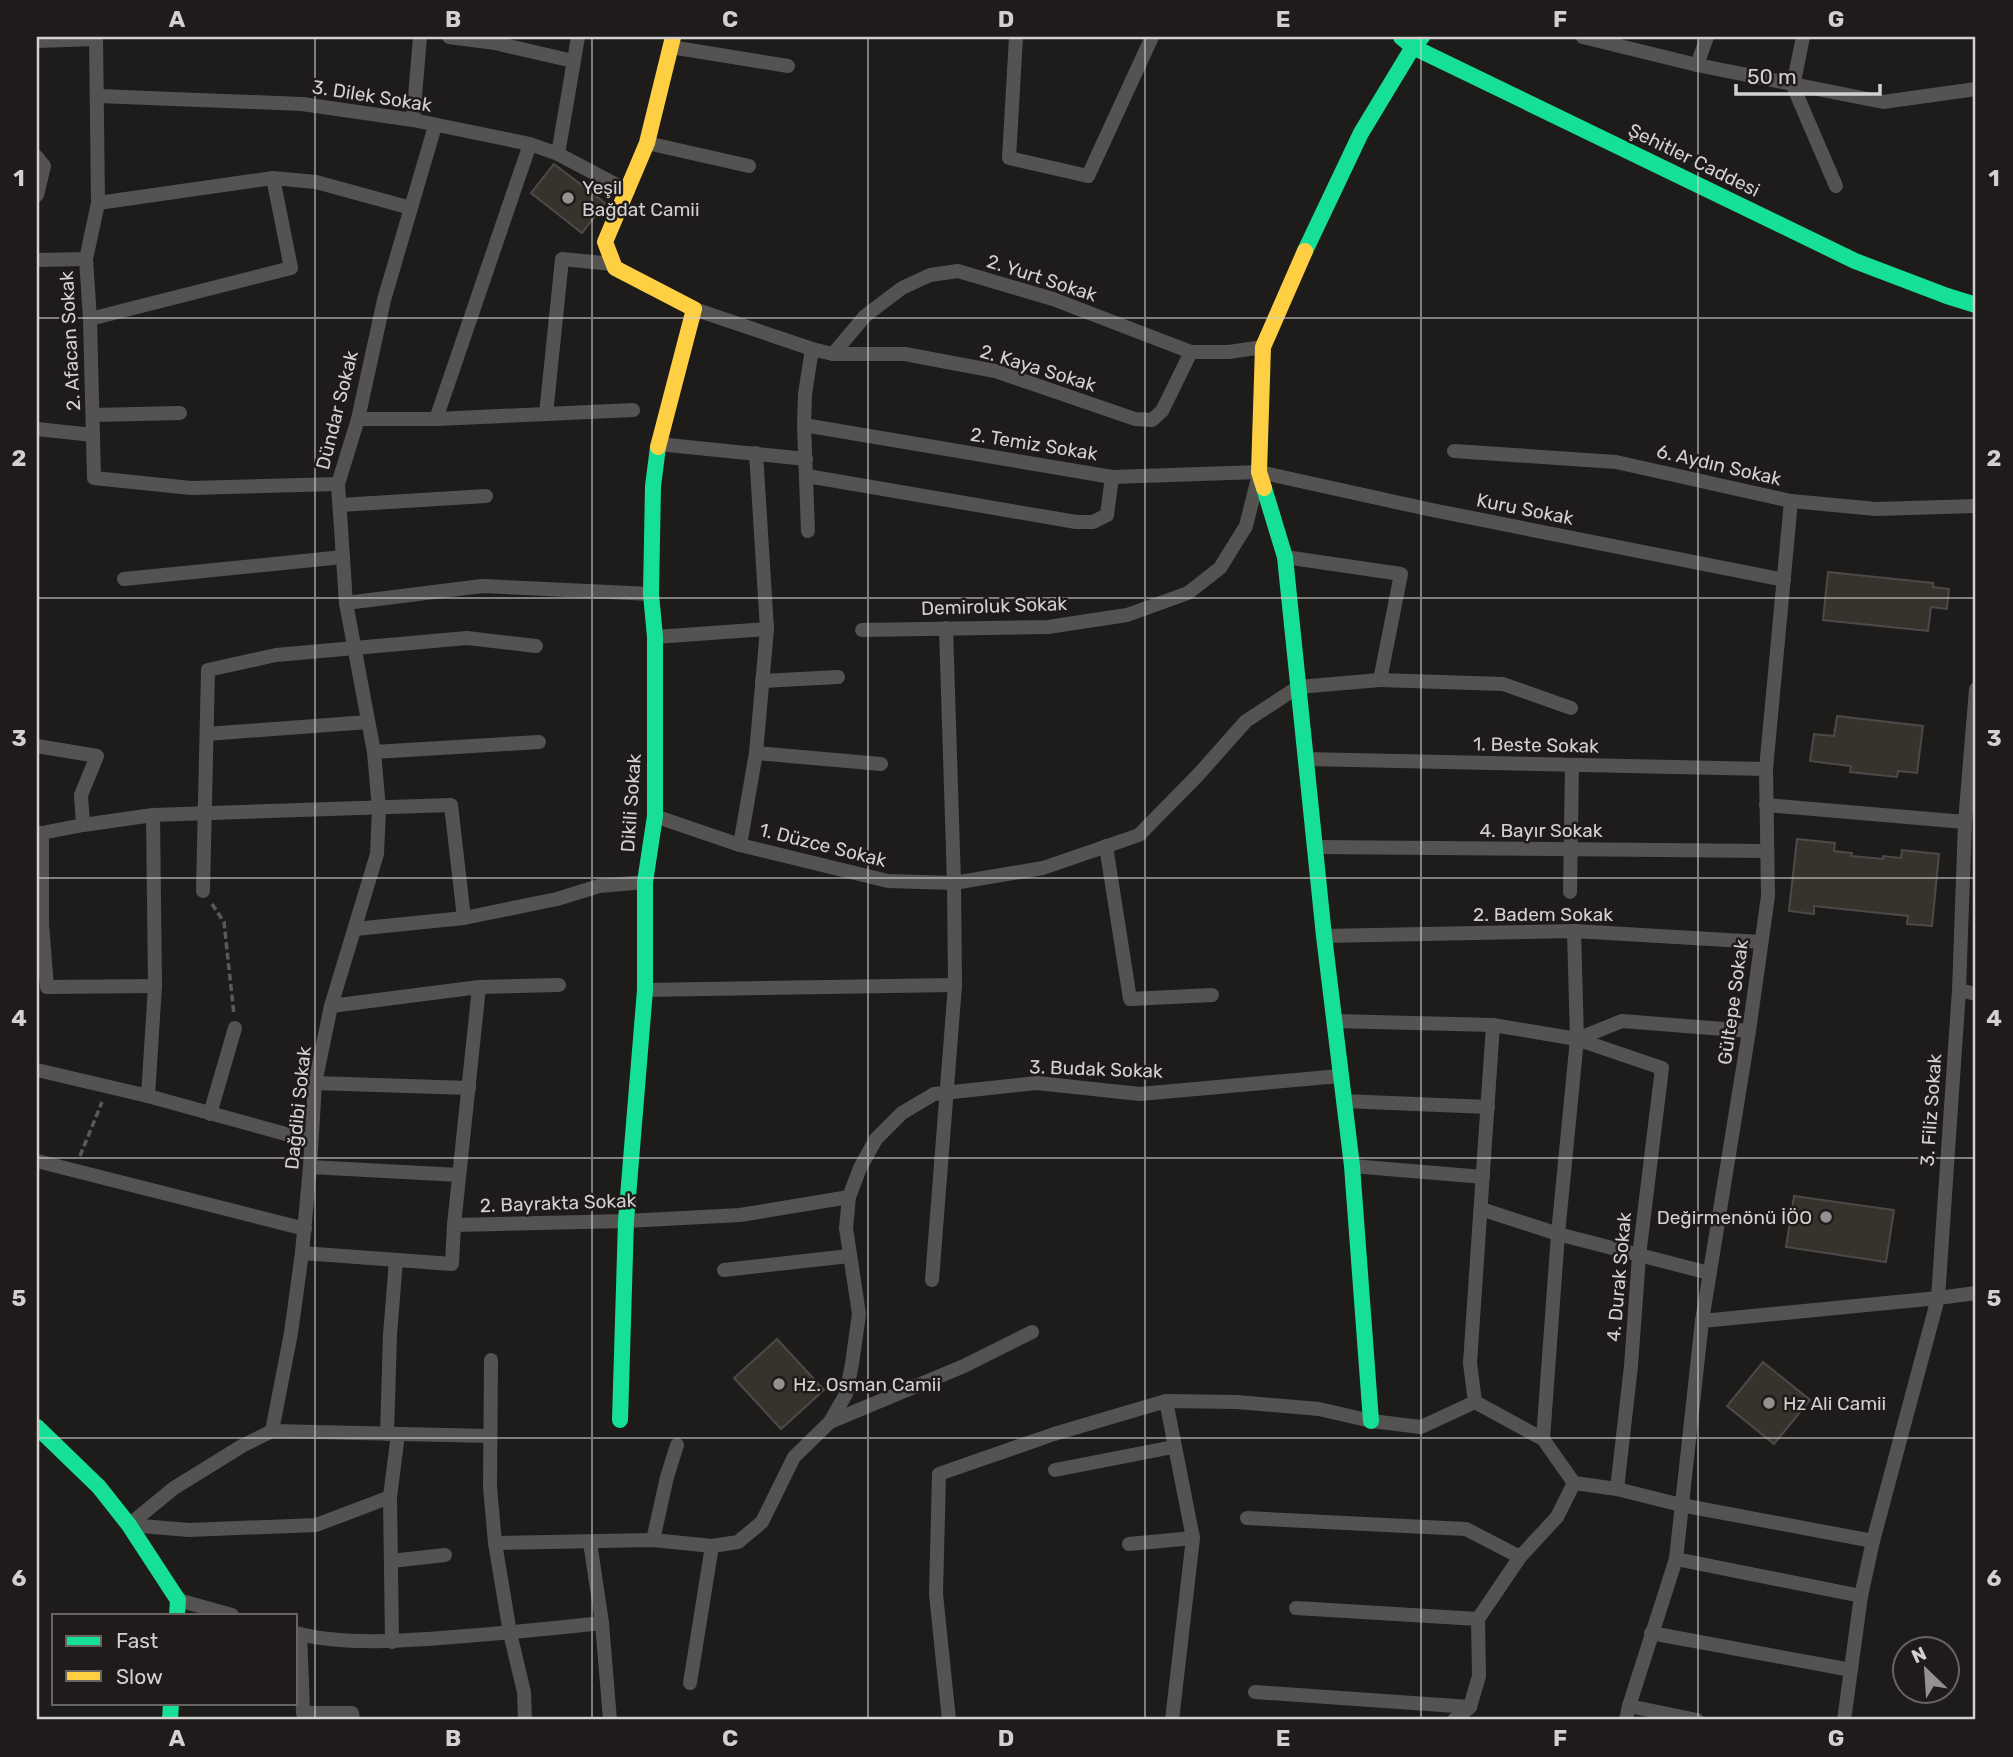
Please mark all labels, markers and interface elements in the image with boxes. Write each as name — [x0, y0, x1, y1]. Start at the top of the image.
text: A — [169, 5, 186, 33]
text: B — [445, 5, 461, 33]
text: C — [722, 5, 738, 33]
text: D — [998, 5, 1014, 33]
text: E — [1276, 5, 1290, 33]
text: F — [1553, 5, 1567, 33]
text: G — [1828, 5, 1844, 33]
scale bar — [1736, 52, 1880, 96]
text: 50 m — [1747, 64, 1797, 89]
street label: 3. Dilek Sokak — [311, 75, 434, 117]
street label: Şehitler Caddesi — [1624, 118, 1764, 202]
text: 1 — [13, 164, 25, 192]
text: 1 — [1988, 164, 2000, 192]
place label: Yeşil Bağdat Camii — [582, 176, 700, 221]
marker: Yeşil Bağdat Camii — [560, 190, 576, 206]
street label: 2. Yurt Sokak — [984, 249, 1100, 307]
street label: 2. Afacan Sokak — [55, 270, 85, 411]
street label: 2. Kaya Sokak — [977, 339, 1099, 397]
street label: Dündar Sokak — [311, 348, 363, 472]
street label: 2. Temiz Sokak — [969, 423, 1099, 465]
street label: 6. Aydın Sokak — [1654, 439, 1784, 491]
text: 2 — [12, 444, 26, 472]
text: 2 — [1987, 444, 2001, 472]
street label: Kuru Sokak — [1475, 488, 1576, 530]
street label: Demiroluk Sokak — [921, 592, 1068, 620]
text: 3 — [11, 724, 27, 752]
text: 3 — [1986, 724, 2002, 752]
street label: 1. Beste Sokak — [1473, 732, 1599, 758]
street label: Dikili Sokak — [616, 753, 646, 853]
street label: 1. Düzce Sokak — [757, 818, 889, 872]
street label: 4. Bayır Sokak — [1479, 819, 1603, 842]
street label: 2. Badem Sokak — [1473, 903, 1613, 926]
street label: Gültepe Sokak — [1713, 938, 1753, 1066]
text: 4 — [11, 1004, 27, 1032]
text: 4 — [1986, 1004, 2002, 1032]
street label: Dağdibi Sokak — [280, 1045, 316, 1171]
street label: 3. Filiz Sokak — [1916, 1053, 1946, 1167]
street label: 3. Budak Sokak — [1029, 1055, 1163, 1083]
street label: 2. Bayrakta Sokak — [479, 1189, 637, 1217]
place label: Değirmenönü İÖO — [1657, 1206, 1812, 1229]
marker: Değirmenönü İÖO — [1818, 1209, 1834, 1225]
street label: 4. Durak Sokak — [1602, 1211, 1636, 1343]
text: 5 — [12, 1284, 27, 1312]
text: 5 — [1987, 1284, 2002, 1312]
place label: Hz. Osman Camii — [793, 1373, 941, 1396]
marker: Hz. Osman Camii — [771, 1376, 787, 1392]
place label: Hz Ali Camii — [1783, 1392, 1886, 1415]
marker: Hz Ali Camii — [1761, 1395, 1777, 1411]
text: 6 — [12, 1564, 27, 1592]
text: 6 — [1987, 1564, 2002, 1592]
legend — [52, 1614, 298, 1704]
text: Fast — [116, 1628, 158, 1653]
north arrow — [1890, 1634, 1960, 1704]
text: N — [1908, 1642, 1930, 1668]
text: Slow — [116, 1664, 163, 1689]
text: A — [169, 1724, 186, 1752]
text: B — [445, 1724, 461, 1752]
text: C — [722, 1724, 738, 1752]
text: D — [998, 1724, 1014, 1752]
text: E — [1276, 1724, 1290, 1752]
text: F — [1553, 1724, 1567, 1752]
text: G — [1828, 1724, 1844, 1752]

